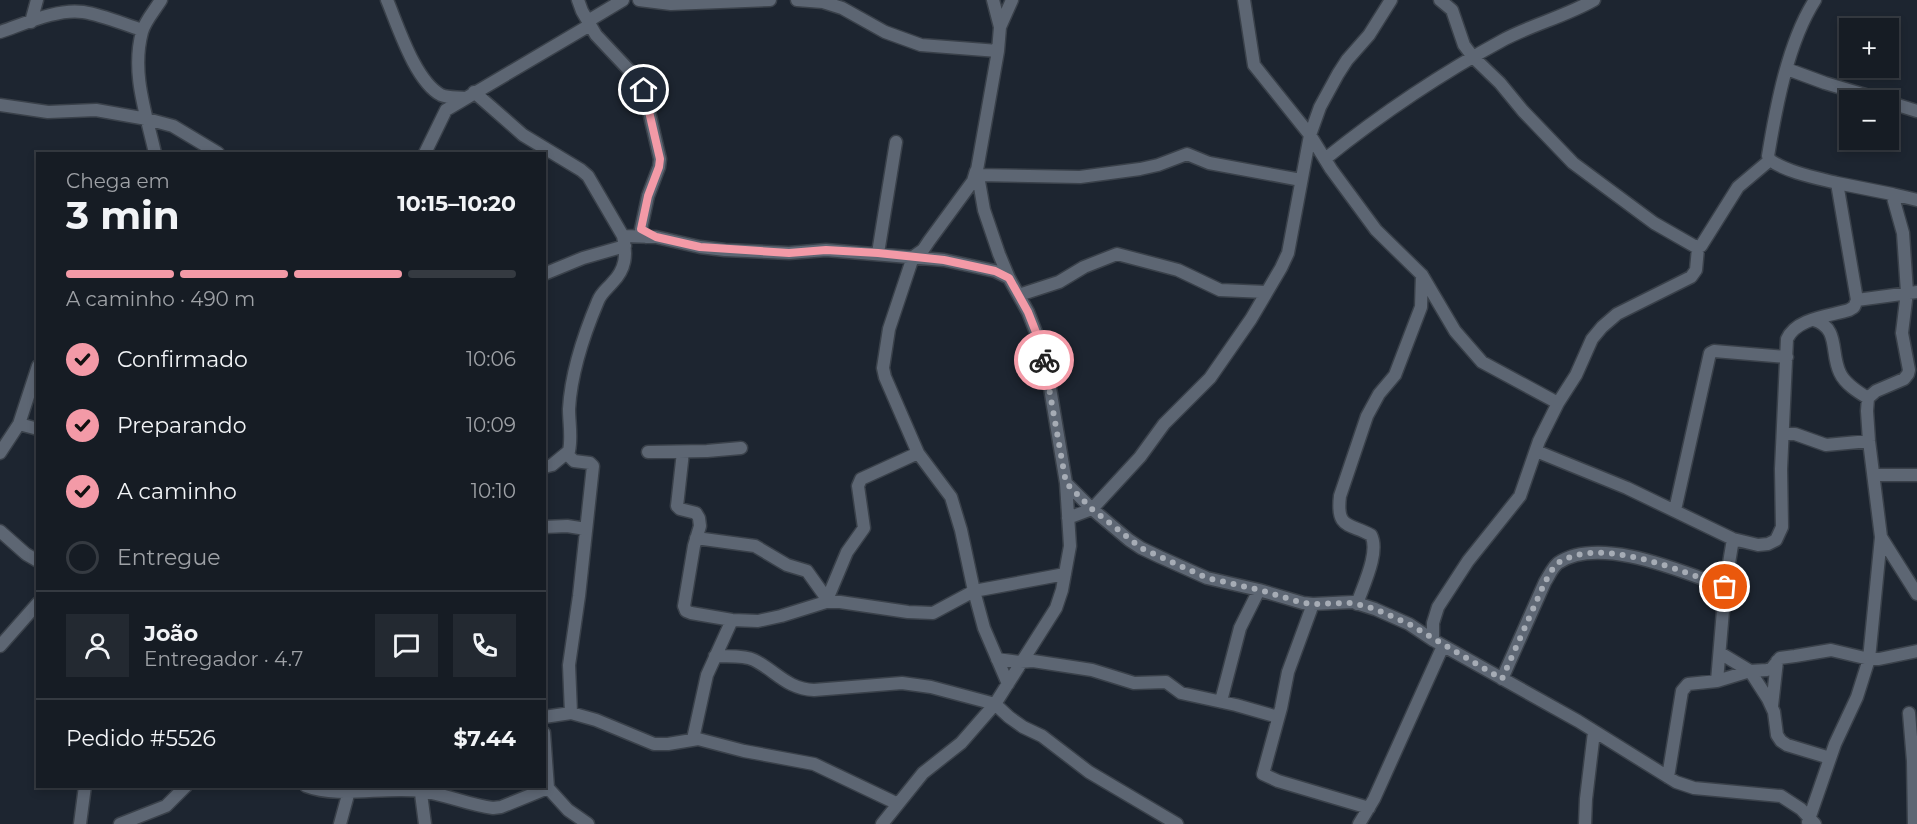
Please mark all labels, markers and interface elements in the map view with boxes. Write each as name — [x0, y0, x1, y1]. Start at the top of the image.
map controls — [1839, 18, 1899, 150]
button: + — [1839, 18, 1899, 78]
pin — [618, 64, 669, 115]
icon: home — [627, 73, 660, 106]
button: − — [1839, 90, 1899, 150]
text: Chega em — [66, 169, 170, 193]
text: 10:15–10:20 — [397, 190, 516, 217]
text: 3 min — [66, 191, 180, 239]
text: A caminho · 490 m — [66, 287, 255, 311]
courier — [1014, 330, 1074, 390]
icon: check — [66, 343, 99, 376]
icon: bike — [1028, 344, 1061, 377]
text: Confirmado — [117, 346, 248, 373]
text: 10:06 — [466, 347, 516, 371]
icon: check — [66, 409, 99, 442]
text: Preparando — [117, 412, 246, 439]
text: 10:09 — [466, 413, 516, 437]
icon: check — [66, 475, 99, 508]
text: A caminho — [117, 478, 237, 505]
text: 10:10 — [471, 479, 516, 503]
text: Entregue — [117, 544, 221, 571]
pin — [1699, 561, 1750, 612]
icon: bag — [1708, 570, 1741, 603]
button: person — [66, 614, 129, 677]
button: chat — [375, 614, 438, 677]
button: phone — [453, 614, 516, 677]
text: João — [144, 620, 198, 647]
text: Entregador · 4.7 — [144, 647, 303, 671]
text: Pedido #5526 — [66, 725, 216, 752]
text: $7.44 — [454, 725, 516, 752]

